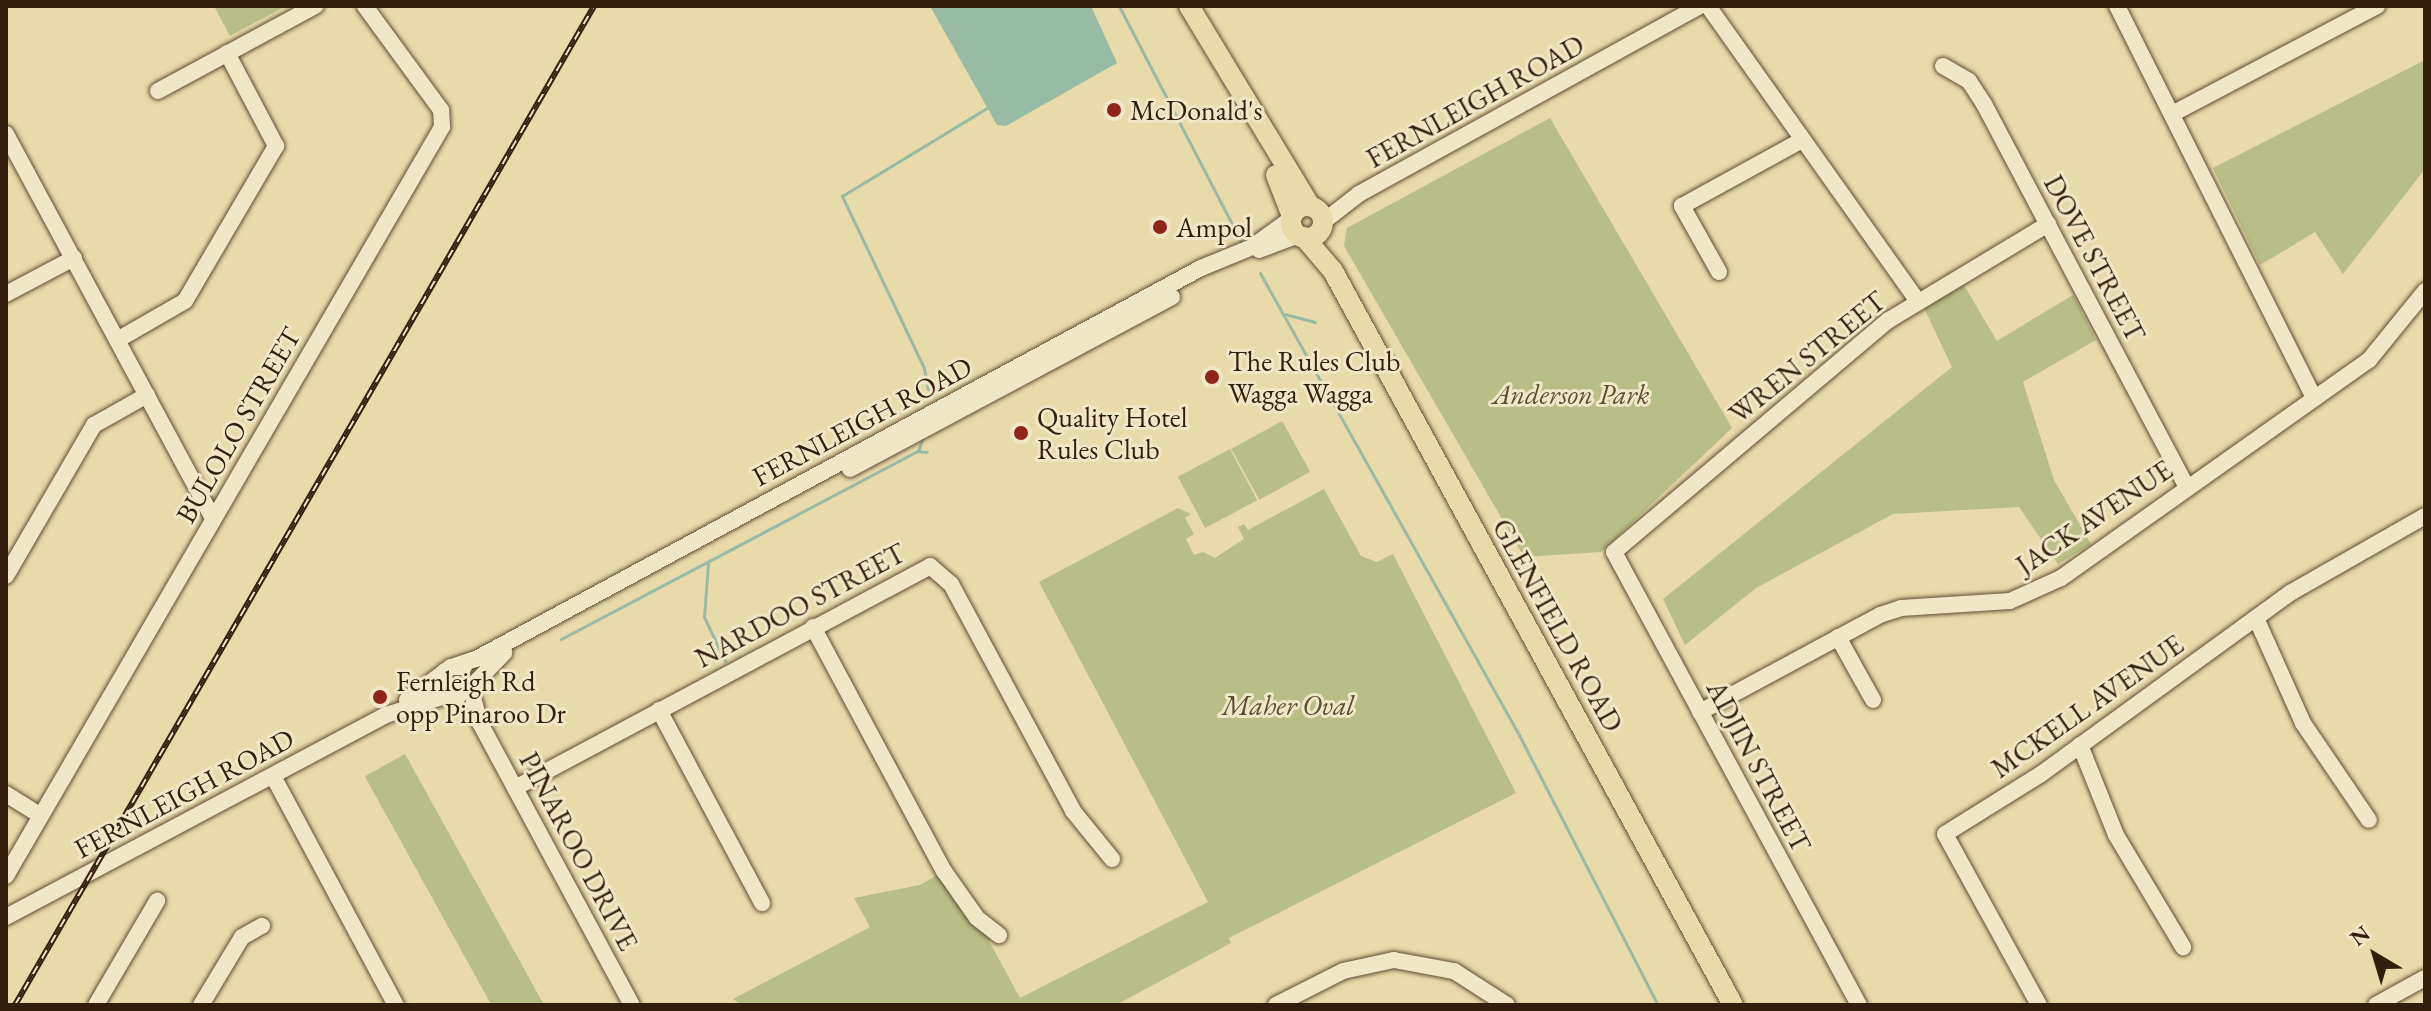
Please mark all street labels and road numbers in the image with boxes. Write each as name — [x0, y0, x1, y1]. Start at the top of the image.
street label: FERNLEIGH ROAD — [1360, 27, 1590, 175]
street label: DOVE STREET — [2037, 169, 2153, 347]
street label: WREN STREET — [1722, 284, 1892, 430]
street label: BULOLO STREET — [168, 321, 308, 529]
street label: FERNLEIGH ROAD — [747, 349, 977, 493]
street label: JACK AVENUE — [2009, 452, 2179, 582]
street label: GLENFIELD ROAD — [1486, 513, 1630, 737]
street label: NARDOO STREET — [689, 535, 911, 675]
street label: MCKELL AVENUE — [1984, 627, 2190, 785]
street label: ADJIN STREET — [1700, 675, 1818, 857]
street label: FERNLEIGH ROAD — [69, 721, 299, 865]
street label: PINAROO DRIVE — [513, 746, 645, 956]

